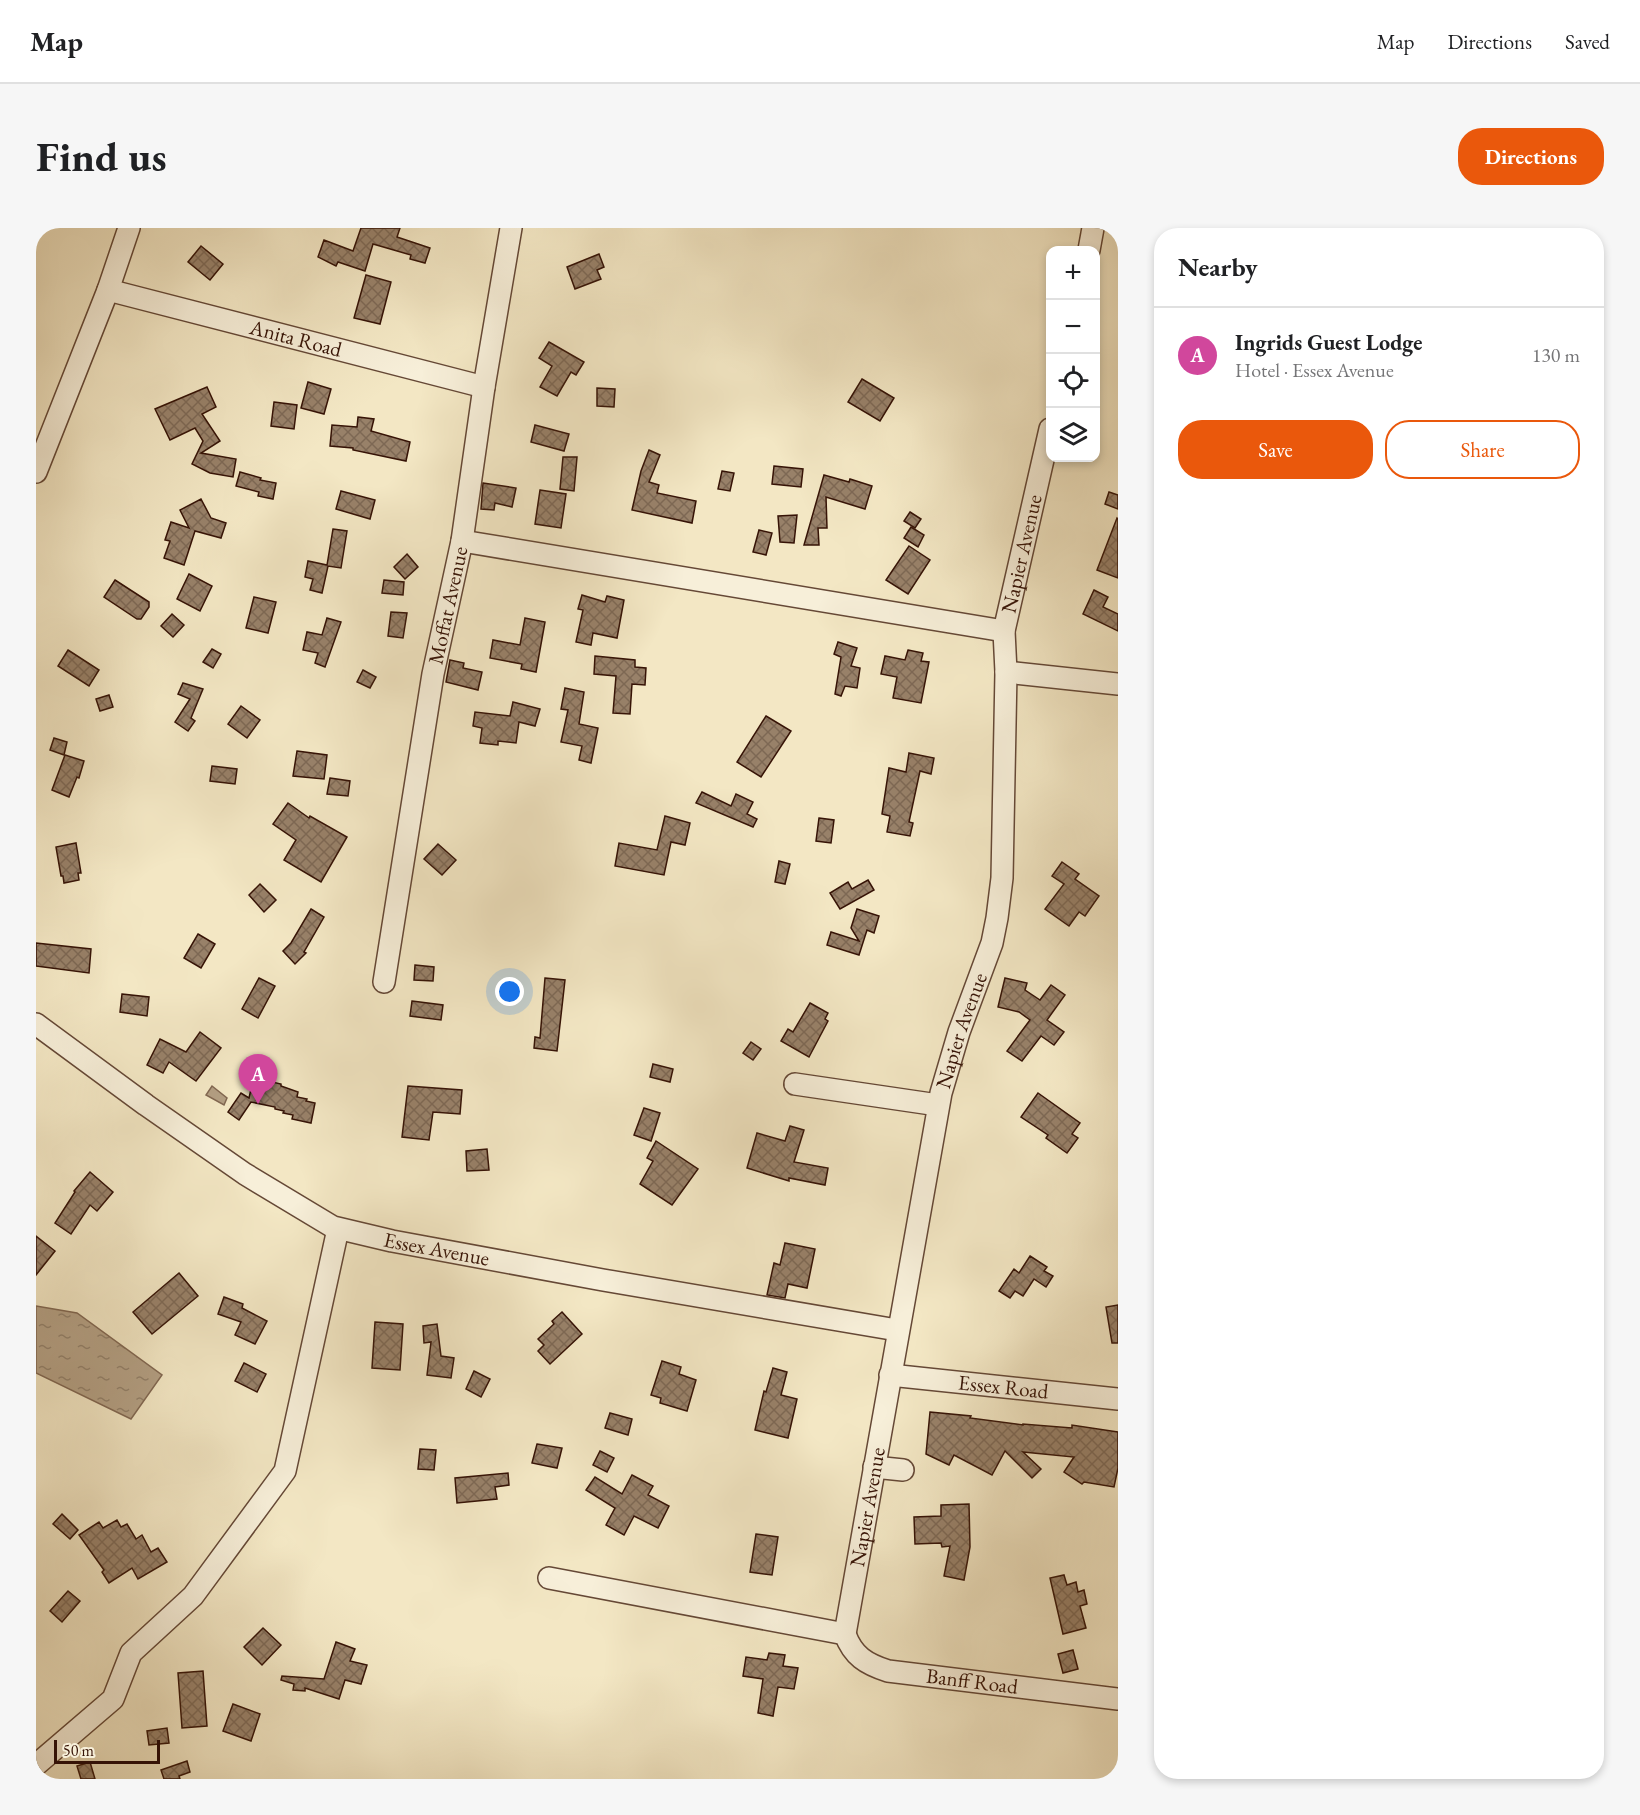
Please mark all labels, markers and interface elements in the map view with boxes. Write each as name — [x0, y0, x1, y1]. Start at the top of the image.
text: Map — [30, 23, 83, 59]
text: Map — [1377, 28, 1414, 55]
text: Directions — [1447, 28, 1532, 55]
text: Saved — [1565, 28, 1610, 55]
button: Directions — [1458, 128, 1604, 185]
text: Find us — [36, 129, 167, 184]
map controls — [1046, 246, 1100, 462]
button: + — [1046, 246, 1100, 300]
text: Nearby — [1178, 250, 1258, 284]
button: − — [1046, 300, 1100, 354]
street label: Anita Road — [246, 313, 345, 363]
text: Ingrids Guest Lodge — [1235, 328, 1422, 357]
text: A — [1190, 342, 1205, 368]
text: 130 m — [1532, 342, 1580, 368]
button: locate — [1046, 354, 1100, 408]
text: Hotel · Essex Avenue — [1235, 357, 1394, 383]
button: layers — [1046, 408, 1100, 462]
button: Save — [1178, 420, 1373, 479]
button: Share — [1385, 420, 1580, 479]
street label: Napier Avenue — [995, 492, 1048, 616]
street label: Moffat Avenue — [421, 544, 473, 667]
street label: Napier Avenue — [929, 969, 993, 1092]
your location — [495, 977, 524, 1006]
pin: A — [238, 1054, 278, 1104]
street label: Essex Avenue — [381, 1226, 492, 1272]
street label: Essex Road — [957, 1368, 1050, 1405]
street label: Napier Avenue — [843, 1445, 891, 1569]
street label: Banff Road — [925, 1662, 1020, 1700]
scale bar — [54, 1737, 160, 1764]
text: 50 m — [63, 1740, 94, 1761]

